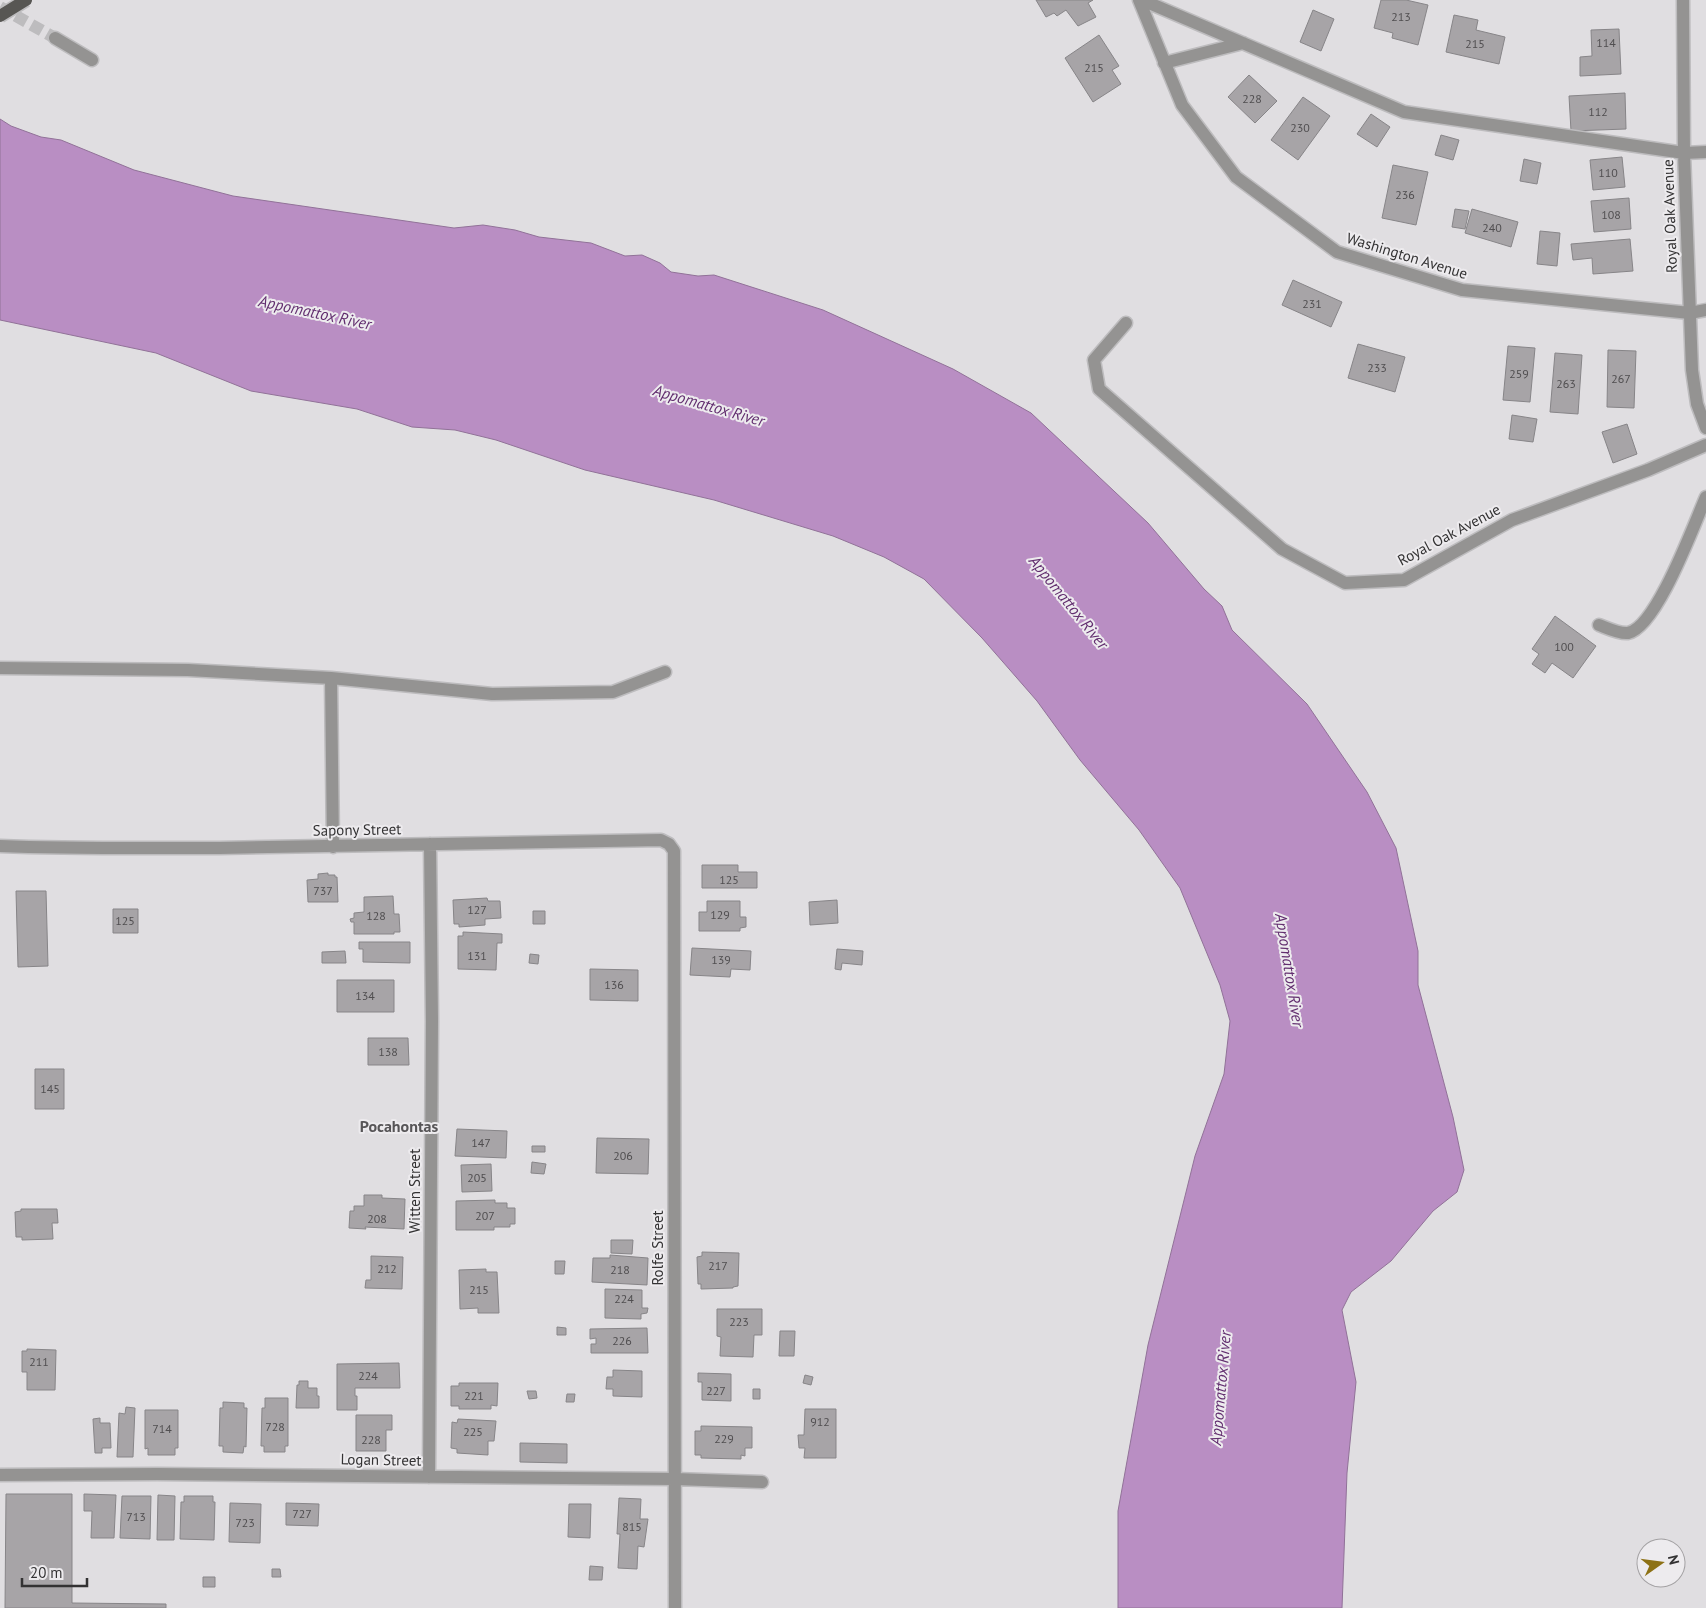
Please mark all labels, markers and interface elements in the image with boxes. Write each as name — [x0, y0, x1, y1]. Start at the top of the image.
house number: 213 — [1391, 9, 1411, 24]
house number: 114 — [1596, 35, 1616, 50]
house number: 215 — [1465, 36, 1485, 51]
house number: 215 — [1084, 60, 1104, 75]
house number: 228 — [1242, 91, 1262, 106]
house number: 112 — [1588, 104, 1608, 119]
house number: 230 — [1290, 120, 1310, 135]
street label: Royal Oak Avenue — [1658, 159, 1681, 273]
house number: 110 — [1598, 165, 1618, 180]
house number: 236 — [1395, 187, 1415, 202]
house number: 108 — [1601, 207, 1621, 222]
house number: 240 — [1482, 220, 1502, 235]
street label: Washington Avenue — [1344, 228, 1470, 283]
water label: Appomattox River — [256, 290, 375, 334]
house number: 231 — [1302, 296, 1322, 311]
house number: 233 — [1367, 360, 1387, 375]
house number: 259 — [1509, 366, 1529, 381]
house number: 267 — [1611, 371, 1631, 386]
house number: 263 — [1556, 376, 1576, 391]
water label: Appomattox River — [650, 379, 769, 431]
street label: Royal Oak Avenue — [1394, 499, 1503, 570]
water label: Appomattox River — [1024, 550, 1114, 654]
house number: 100 — [1554, 639, 1574, 654]
street label: Sapony Street — [313, 819, 401, 840]
house number: 125 — [719, 872, 739, 887]
house number: 737 — [313, 883, 333, 898]
house number: 127 — [467, 902, 487, 917]
house number: 129 — [710, 907, 730, 922]
house number: 128 — [366, 908, 386, 923]
water label: Appomattox River — [1271, 911, 1309, 1030]
house number: 125 — [115, 913, 135, 928]
house number: 131 — [467, 948, 487, 963]
house number: 139 — [711, 952, 731, 967]
house number: 136 — [604, 977, 624, 992]
house number: 134 — [355, 988, 375, 1003]
house number: 138 — [378, 1044, 398, 1059]
house number: 145 — [40, 1081, 60, 1096]
district label: Pocahontas — [360, 1116, 438, 1136]
house number: 147 — [471, 1135, 491, 1150]
house number: 206 — [613, 1148, 633, 1163]
street label: Witten Street — [405, 1149, 424, 1233]
house number: 205 — [467, 1170, 487, 1185]
house number: 207 — [475, 1208, 495, 1223]
street label: Rolfe Street — [648, 1210, 667, 1286]
house number: 208 — [367, 1211, 387, 1226]
house number: 217 — [708, 1258, 728, 1273]
house number: 212 — [377, 1261, 397, 1276]
house number: 218 — [610, 1262, 630, 1277]
house number: 215 — [469, 1282, 489, 1297]
house number: 224 — [614, 1291, 634, 1306]
house number: 223 — [729, 1314, 749, 1329]
water label: Appomattox River — [1205, 1328, 1235, 1447]
house number: 226 — [612, 1333, 632, 1348]
house number: 211 — [29, 1354, 49, 1369]
house number: 224 — [358, 1368, 378, 1383]
house number: 227 — [706, 1383, 726, 1398]
house number: 221 — [464, 1388, 484, 1403]
house number: 912 — [810, 1414, 830, 1429]
house number: 728 — [265, 1419, 285, 1434]
house number: 714 — [152, 1421, 172, 1436]
house number: 225 — [463, 1424, 483, 1439]
house number: 229 — [714, 1431, 734, 1446]
house number: 228 — [361, 1432, 381, 1447]
street label: Logan Street — [340, 1449, 422, 1470]
house number: 727 — [292, 1506, 312, 1521]
house number: 713 — [126, 1509, 146, 1524]
house number: 723 — [235, 1515, 255, 1530]
house number: 815 — [622, 1519, 642, 1534]
north arrow — [1636, 1538, 1686, 1588]
text: N — [1664, 1553, 1683, 1566]
scale bar — [22, 1556, 88, 1588]
text: 20 m — [30, 1563, 63, 1582]

